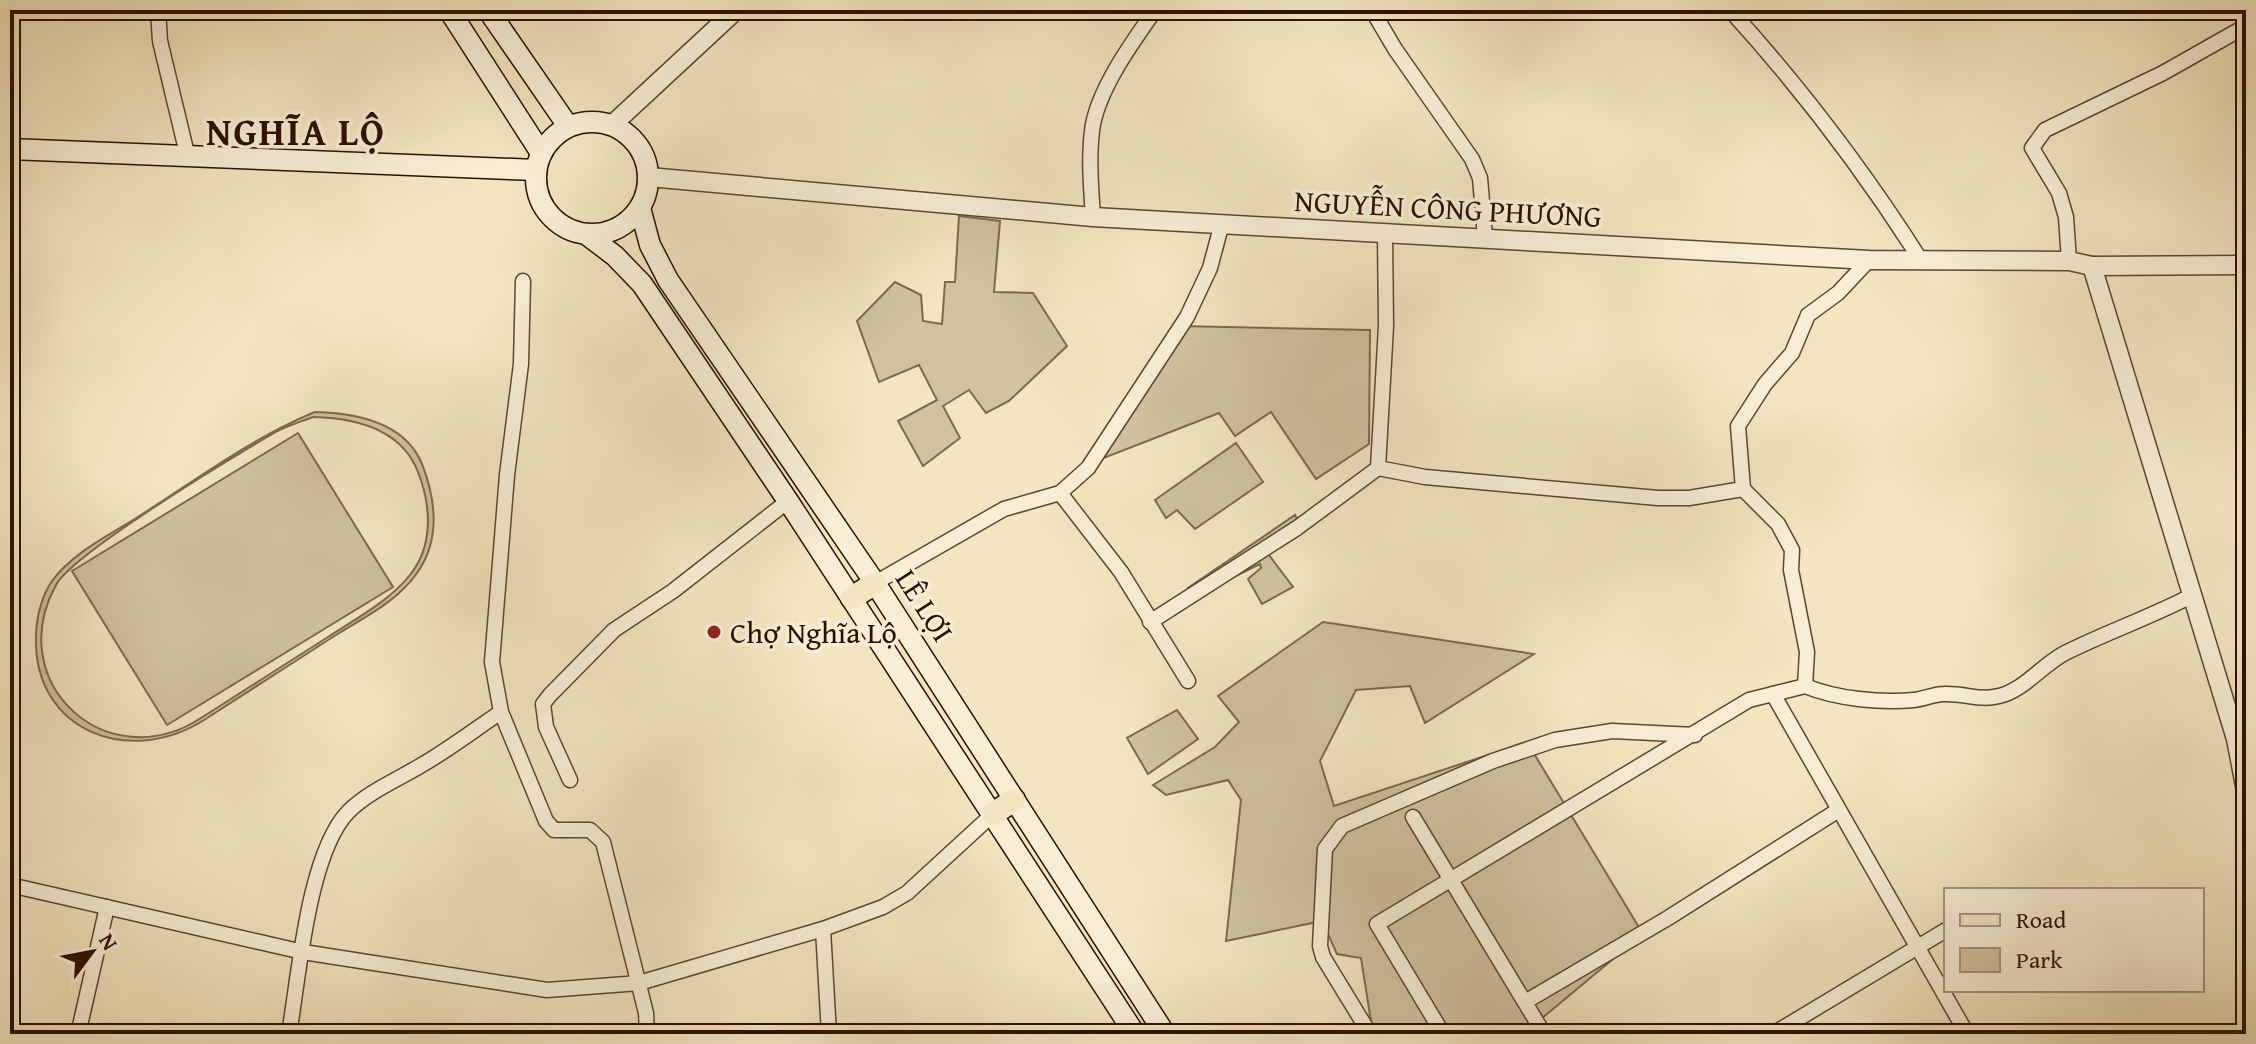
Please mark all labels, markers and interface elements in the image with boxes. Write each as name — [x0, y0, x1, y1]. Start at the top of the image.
district label: NGHĨA LỘ — [206, 103, 386, 159]
street label: NGUYỄN CÔNG PHƯƠNG — [1293, 178, 1603, 238]
street label: LÊ LỢI — [885, 560, 965, 650]
place label: Chợ Nghĩa Lộ — [730, 610, 897, 654]
marker: Chợ Nghĩa Lộ — [705, 623, 723, 641]
legend — [1944, 888, 2204, 992]
text: Road — [2016, 902, 2066, 937]
north arrow — [52, 912, 132, 992]
text: N — [91, 927, 127, 956]
text: Park — [2016, 942, 2063, 977]

